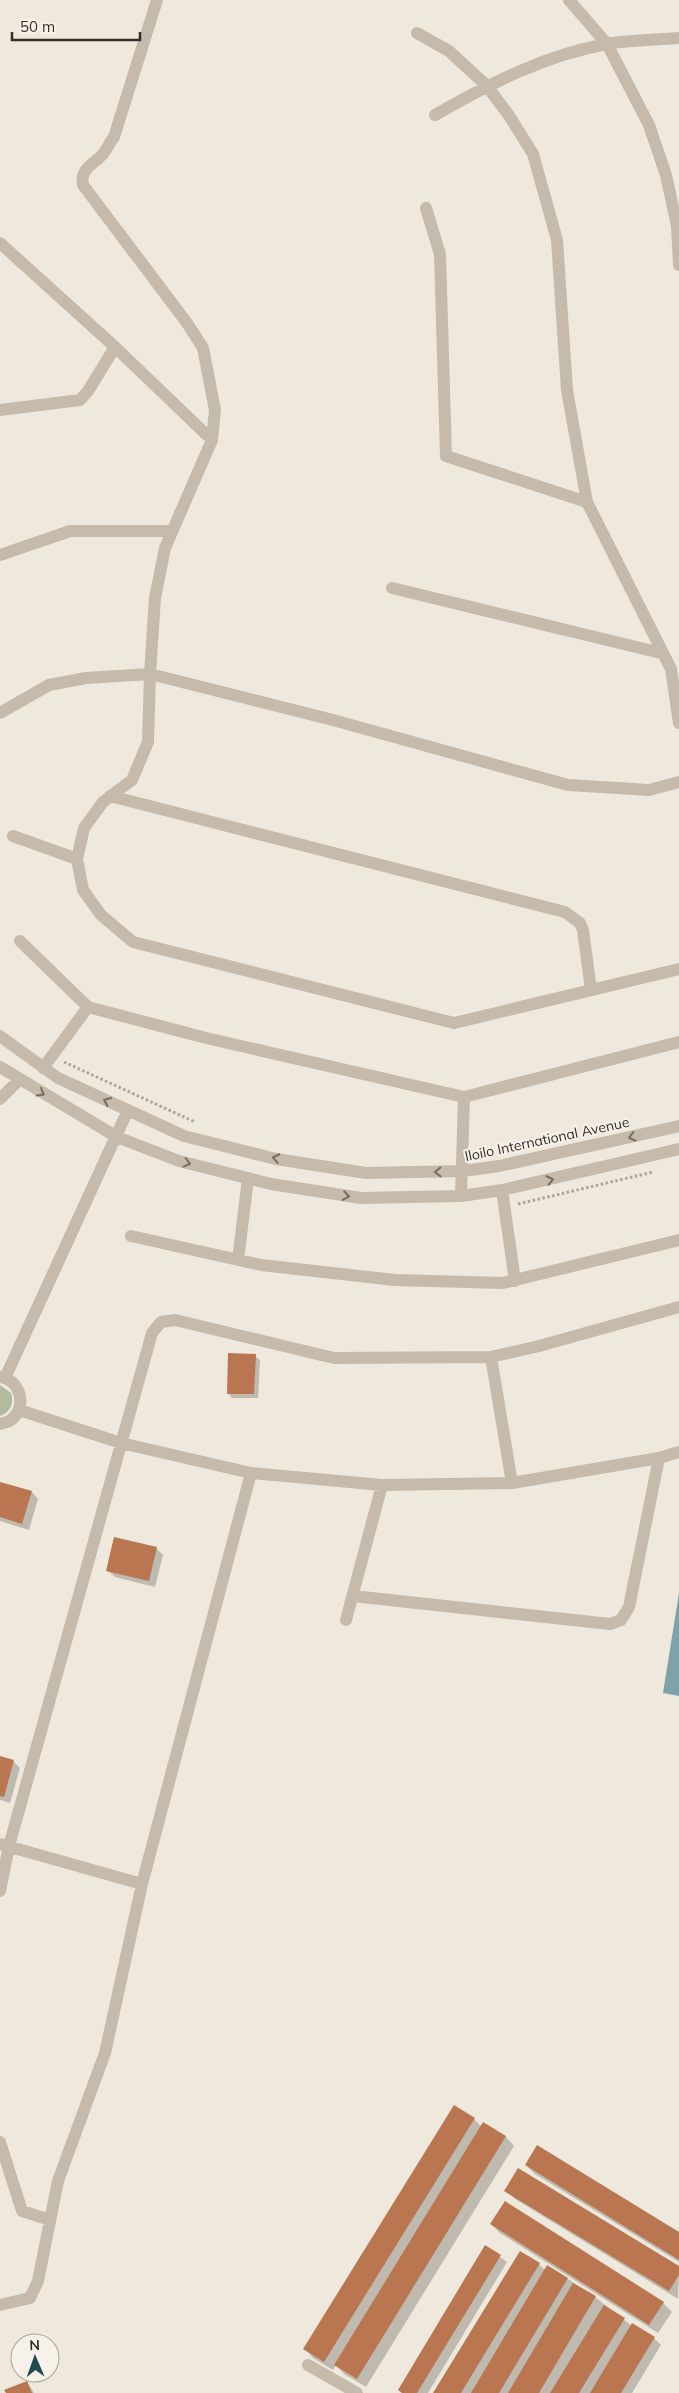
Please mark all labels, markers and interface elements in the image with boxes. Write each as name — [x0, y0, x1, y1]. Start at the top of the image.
scale bar — [12, 10, 140, 42]
text: 50 m — [20, 17, 55, 36]
one-way arrow — [36, 1086, 45, 1096]
one-way arrow — [103, 1096, 112, 1107]
street label: Iloilo International Avenue — [463, 1113, 631, 1165]
one-way arrow — [627, 1131, 636, 1142]
one-way arrow — [272, 1154, 281, 1164]
one-way arrow — [183, 1157, 192, 1168]
one-way arrow — [433, 1167, 441, 1177]
one-way arrow — [545, 1175, 554, 1185]
one-way arrow — [342, 1190, 350, 1200]
north arrow — [10, 2333, 60, 2383]
text: N — [29, 2336, 40, 2354]

